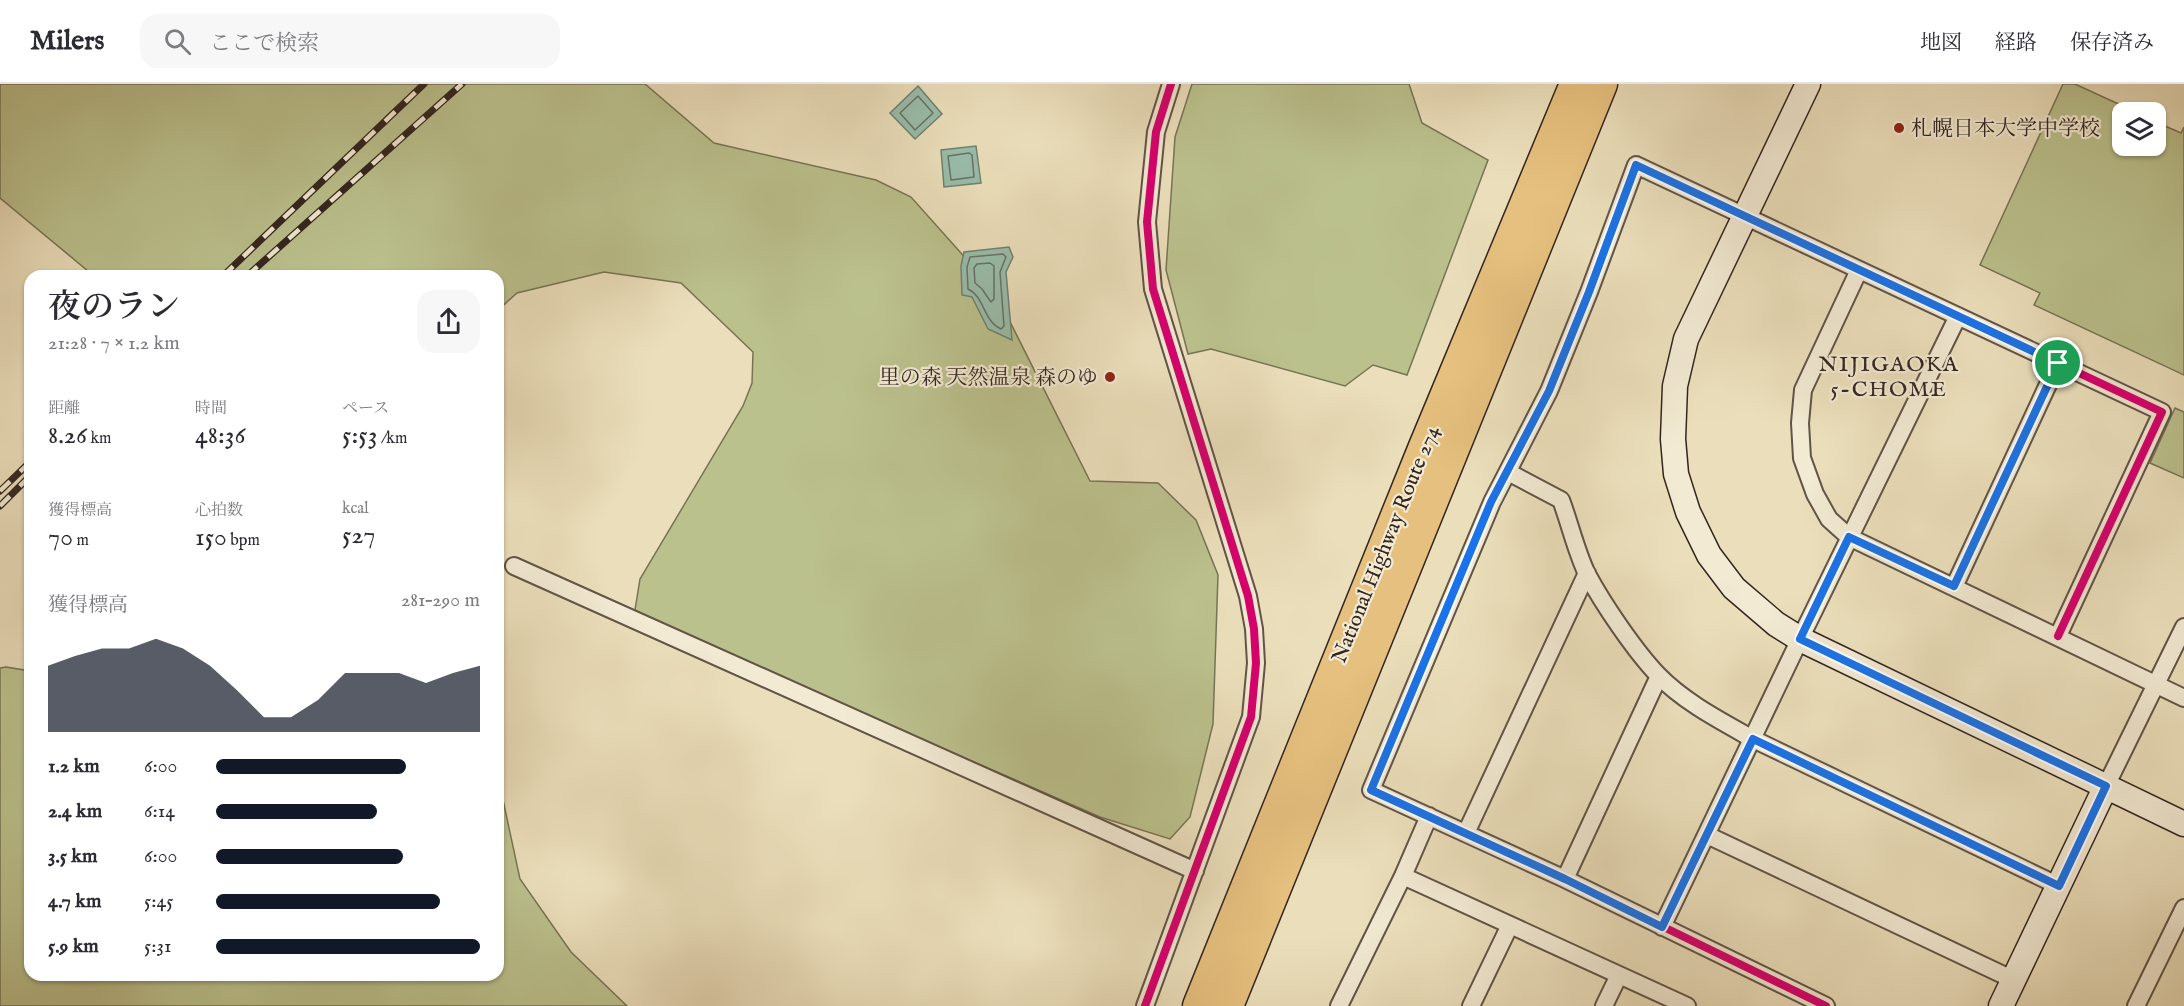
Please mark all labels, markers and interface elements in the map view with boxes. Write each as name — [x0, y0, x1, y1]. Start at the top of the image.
search box — [140, 14, 560, 68]
text: Milers — [30, 24, 104, 59]
icon: search — [161, 25, 194, 58]
text: ここで検索 — [209, 30, 319, 58]
text: 地図 — [1920, 30, 1962, 57]
text: 経路 — [1995, 30, 2037, 57]
text: 保存済み — [2070, 30, 2154, 57]
map controls — [2112, 102, 2166, 156]
button: layers — [2112, 102, 2166, 156]
place label: 札幌日本大学中学校 — [1911, 116, 2100, 143]
marker: 札幌日本大学中学校 — [1892, 121, 1906, 135]
text: 夜のラン — [48, 287, 180, 329]
button: share — [417, 290, 480, 353]
text: 21:28 · 7 × 1.2 km — [48, 331, 180, 356]
pin — [2032, 337, 2083, 388]
icon: arrive — [2041, 346, 2074, 379]
district label: NIJIGAOKA 5-CHOME — [1819, 351, 1959, 404]
place label: 里の森 天然温泉 森のゆ — [879, 365, 1098, 392]
marker: 里の森 天然温泉 森のゆ — [1103, 370, 1117, 384]
text: 距離 — [48, 399, 80, 419]
text: 時間 — [195, 399, 227, 419]
text: ペース — [342, 399, 389, 419]
text: 8.26 — [48, 419, 87, 452]
text: 48:36 — [195, 419, 245, 452]
text: 5:53 — [342, 419, 377, 452]
street label: National Highway Route 274 — [1326, 421, 1447, 667]
text: km — [87, 429, 111, 449]
text: /km — [377, 429, 407, 449]
text: kcal — [342, 499, 369, 519]
text: 獲得標高 — [48, 501, 112, 521]
text: 心拍数 — [195, 501, 243, 521]
text: 527 — [342, 519, 375, 552]
text: 70 — [48, 521, 73, 554]
text: 150 — [195, 521, 227, 554]
text: m — [73, 531, 89, 551]
text: bpm — [227, 531, 260, 551]
text: 281–290 m — [401, 588, 480, 613]
text: 獲得標高 — [48, 593, 128, 618]
text: 1.2 km — [48, 754, 100, 779]
text: 6:00 — [144, 754, 177, 779]
text: 2.4 km — [48, 799, 102, 824]
text: 6:14 — [144, 799, 175, 824]
text: 3.5 km — [48, 844, 98, 869]
text: 6:00 — [144, 844, 177, 869]
text: 4.7 km — [48, 889, 101, 914]
text: 5:45 — [144, 889, 174, 914]
text: 5.9 km — [48, 934, 99, 959]
text: 5:31 — [144, 934, 171, 959]

